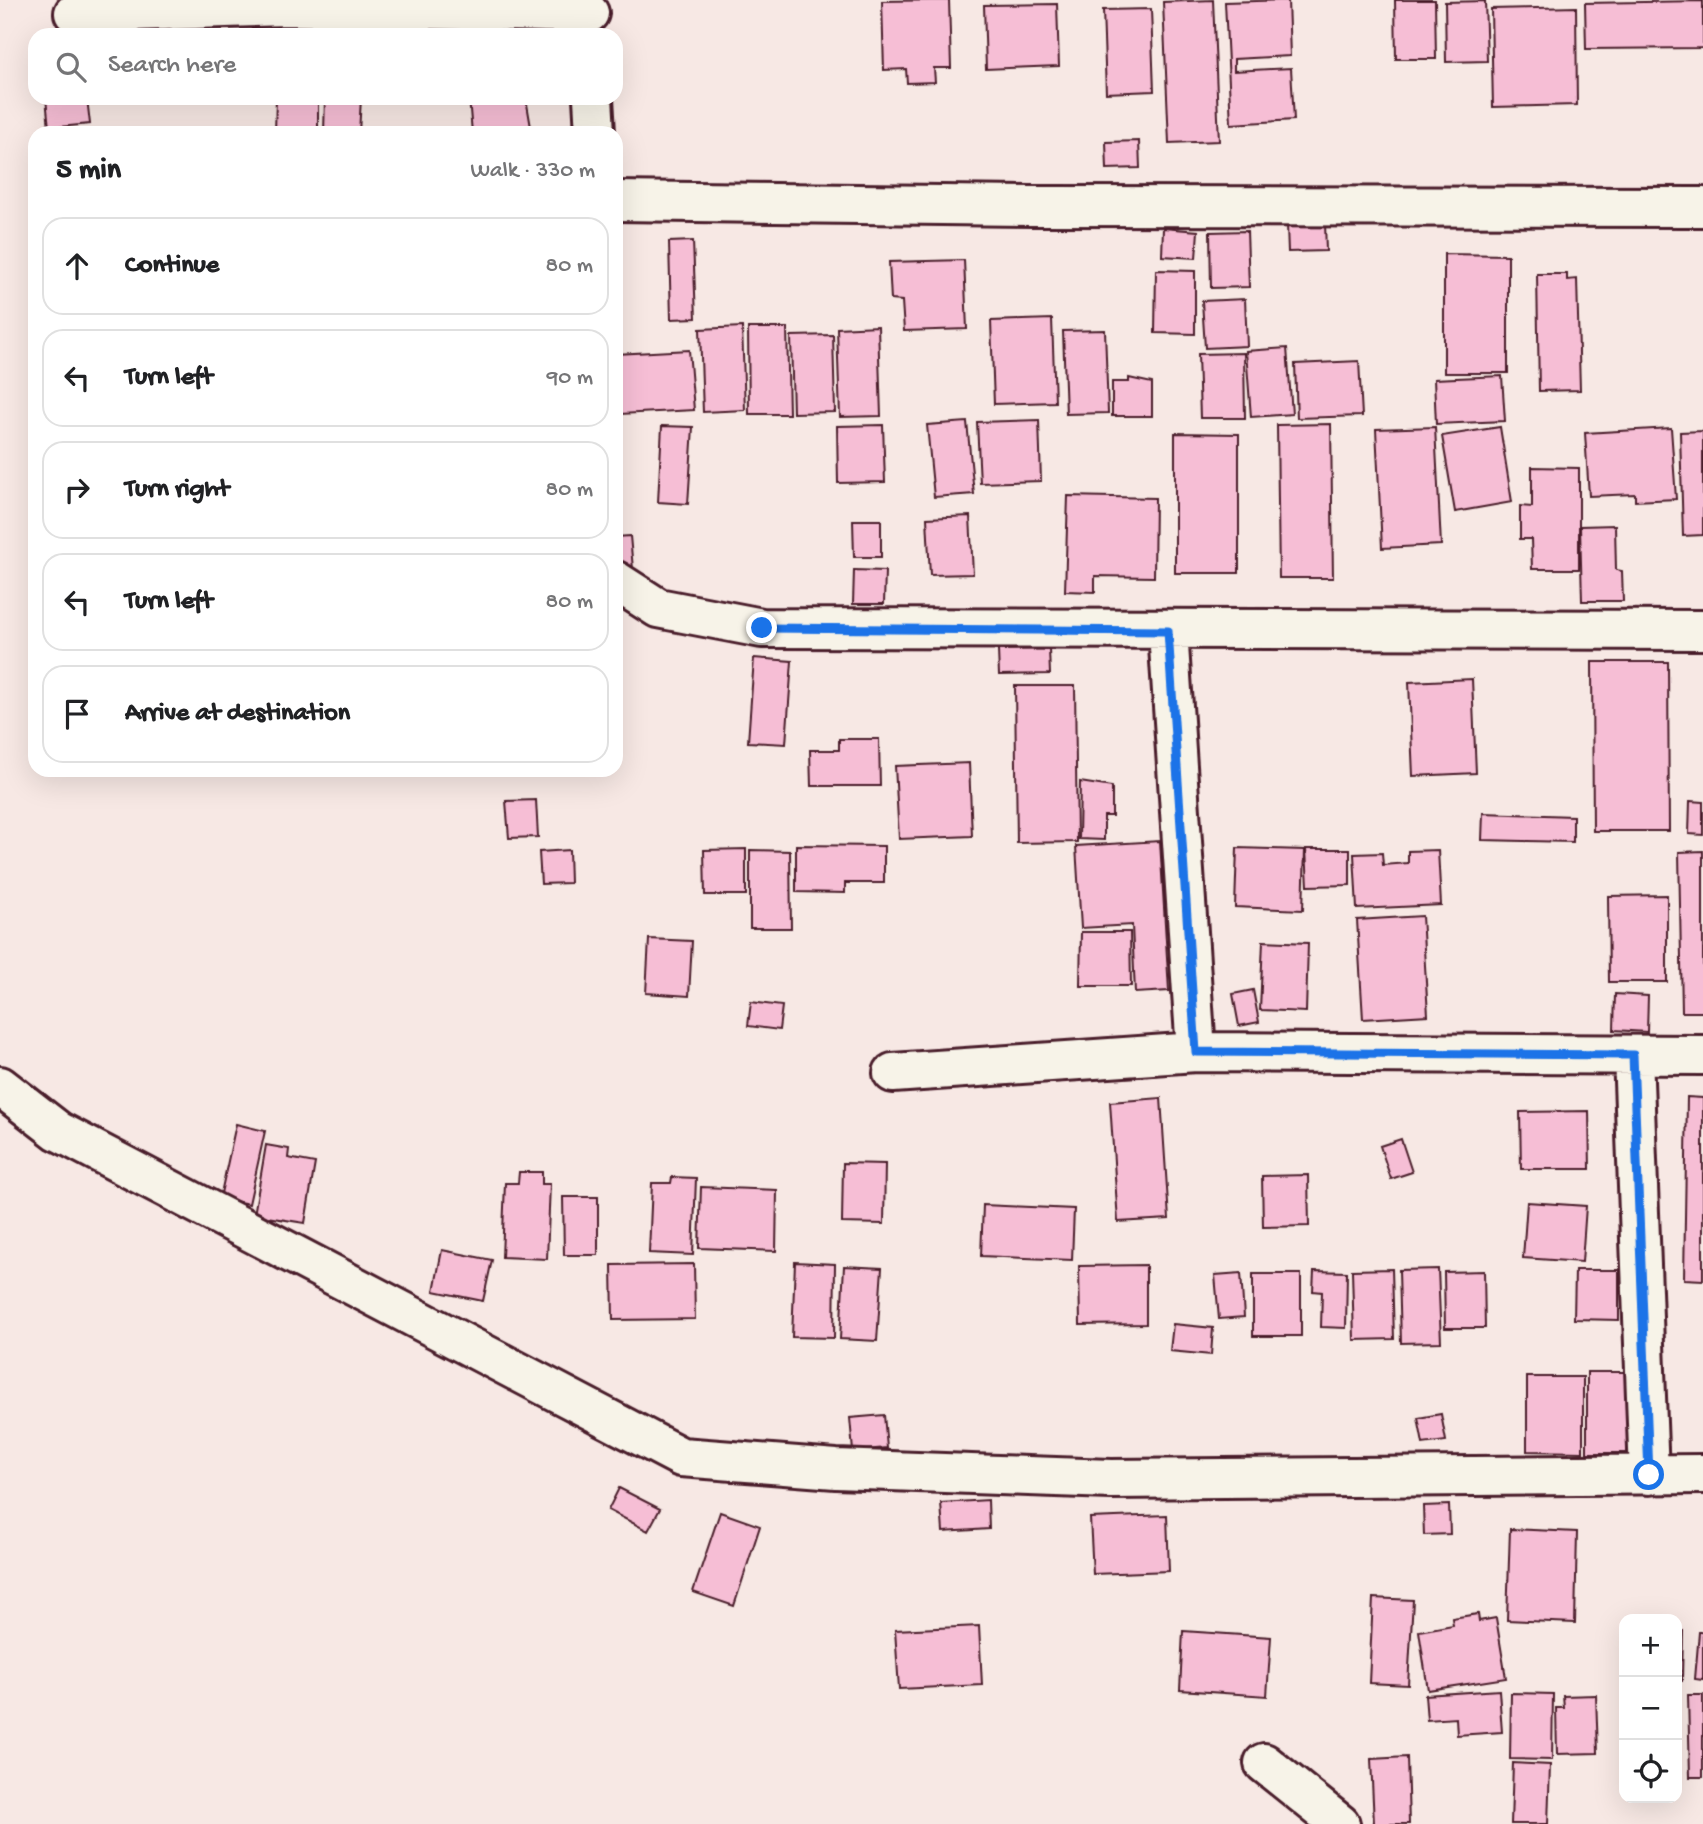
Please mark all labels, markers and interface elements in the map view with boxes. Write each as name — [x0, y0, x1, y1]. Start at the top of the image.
search box — [28, 28, 623, 105]
icon: search — [52, 48, 90, 86]
text: Search here — [108, 51, 236, 82]
text: 5 min — [56, 154, 121, 189]
text: Walk · 330 m — [471, 158, 595, 185]
icon: ahead — [58, 247, 96, 285]
text: Continue — [125, 251, 219, 282]
text: 80 m — [546, 253, 593, 280]
icon: left — [58, 359, 96, 397]
text: Turn left — [125, 363, 213, 394]
text: 90 m — [547, 365, 593, 392]
icon: right — [58, 471, 96, 509]
text: Turn right — [125, 475, 229, 506]
text: 80 m — [546, 477, 593, 504]
icon: left — [58, 583, 96, 621]
text: Turn left — [125, 587, 213, 618]
text: 80 m — [546, 589, 593, 616]
route end — [746, 612, 777, 643]
icon: arrive — [58, 695, 96, 733]
text: Arrive at destination — [125, 699, 350, 730]
route start — [1633, 1459, 1664, 1490]
map controls — [1619, 1614, 1682, 1803]
button: + — [1619, 1614, 1682, 1677]
button: − — [1619, 1677, 1682, 1740]
button: locate — [1619, 1740, 1682, 1803]

